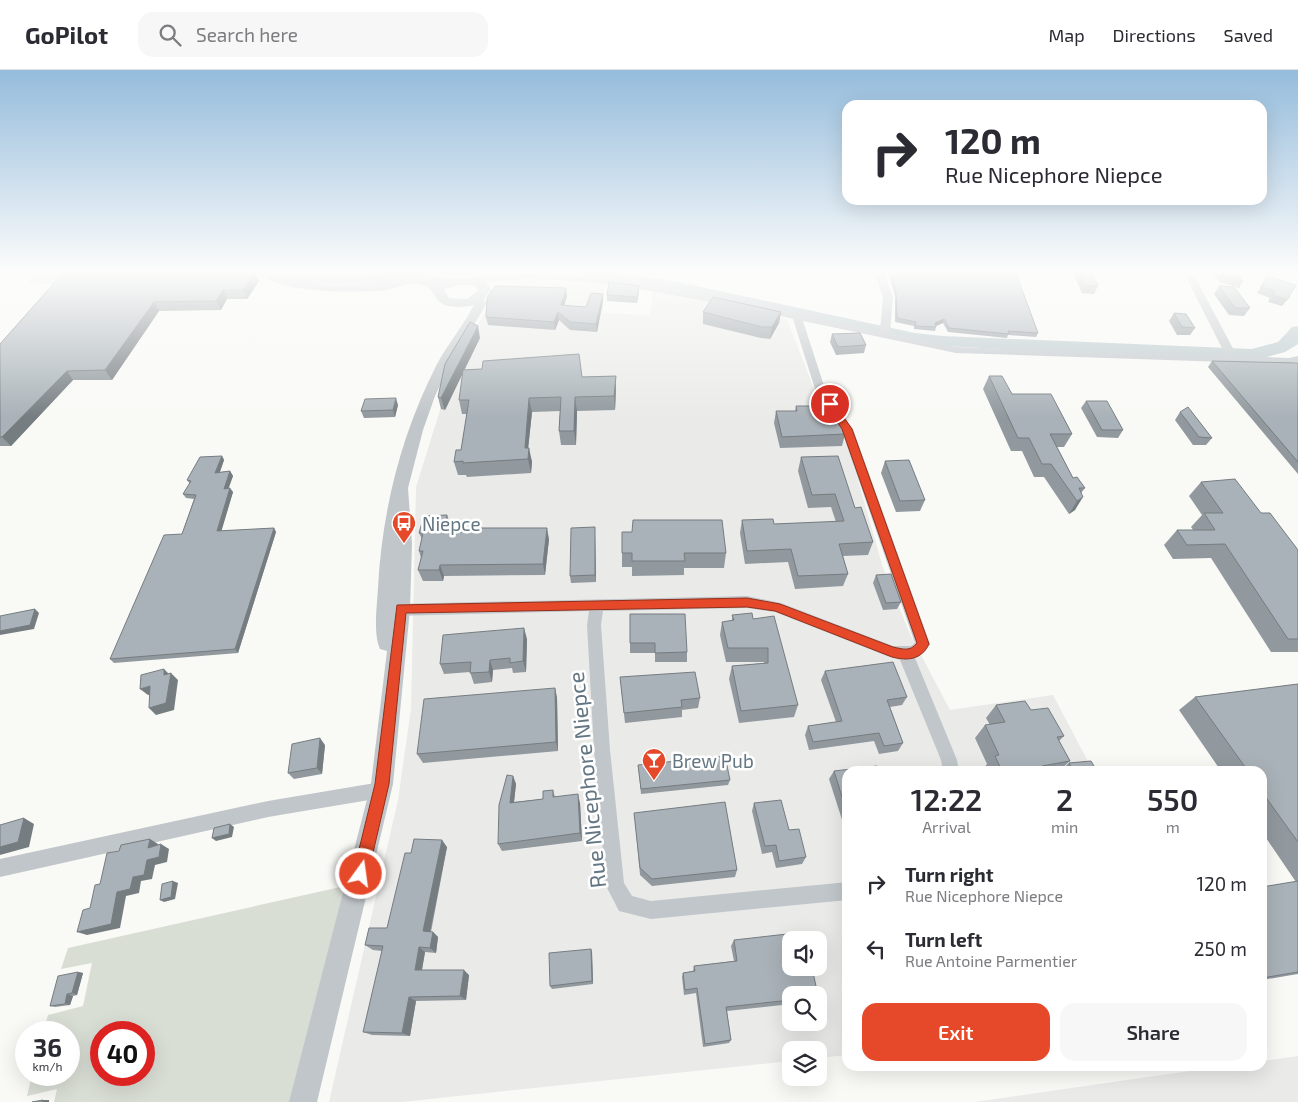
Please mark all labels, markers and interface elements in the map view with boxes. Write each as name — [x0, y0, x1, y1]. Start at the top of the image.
search box — [138, 12, 488, 57]
text: GoPilot — [25, 20, 108, 49]
icon: search — [156, 21, 184, 49]
text: Search here — [196, 23, 298, 46]
text: Map — [1048, 24, 1085, 46]
text: Directions — [1113, 24, 1196, 46]
text: Saved — [1224, 24, 1273, 46]
text: 120 m — [945, 119, 1041, 161]
icon: right — [862, 120, 927, 185]
text: Rue Nicephore Niepce — [945, 161, 1162, 187]
pin — [809, 383, 851, 425]
icon: arrive — [816, 390, 844, 418]
bus stop icon: Niepce — [391, 510, 417, 544]
place label: Niepce — [422, 512, 481, 535]
street label: Rue Nicephore Niepce — [562, 671, 610, 889]
bar icon: Brew Pub — [641, 747, 667, 781]
place label: Brew Pub — [672, 749, 754, 772]
text: 12:22 — [911, 781, 982, 817]
text: 2 — [1056, 781, 1073, 817]
text: 550 — [1147, 781, 1198, 817]
text: Arrival — [922, 817, 971, 836]
text: min — [1051, 817, 1078, 836]
text: m — [1166, 817, 1180, 836]
position arrow — [334, 847, 386, 899]
text: Turn right — [905, 863, 993, 886]
icon: right — [862, 870, 890, 898]
text: 120 m — [1196, 872, 1247, 895]
text: Rue Nicephore Niepce — [905, 886, 1063, 905]
text: Turn left — [905, 928, 982, 951]
map controls — [782, 931, 827, 1086]
button: sound — [782, 931, 827, 976]
icon: left — [862, 935, 890, 963]
text: 250 m — [1194, 937, 1247, 960]
text: Rue Antoine Parmentier — [905, 951, 1077, 970]
button: search — [782, 986, 827, 1031]
button: Exit — [862, 1003, 1050, 1061]
button: Share — [1060, 1003, 1247, 1061]
speed limit sign: 40 — [90, 1021, 155, 1086]
text: 36 — [33, 1032, 62, 1062]
button: layers — [782, 1041, 827, 1086]
text: km/h — [33, 1059, 62, 1073]

